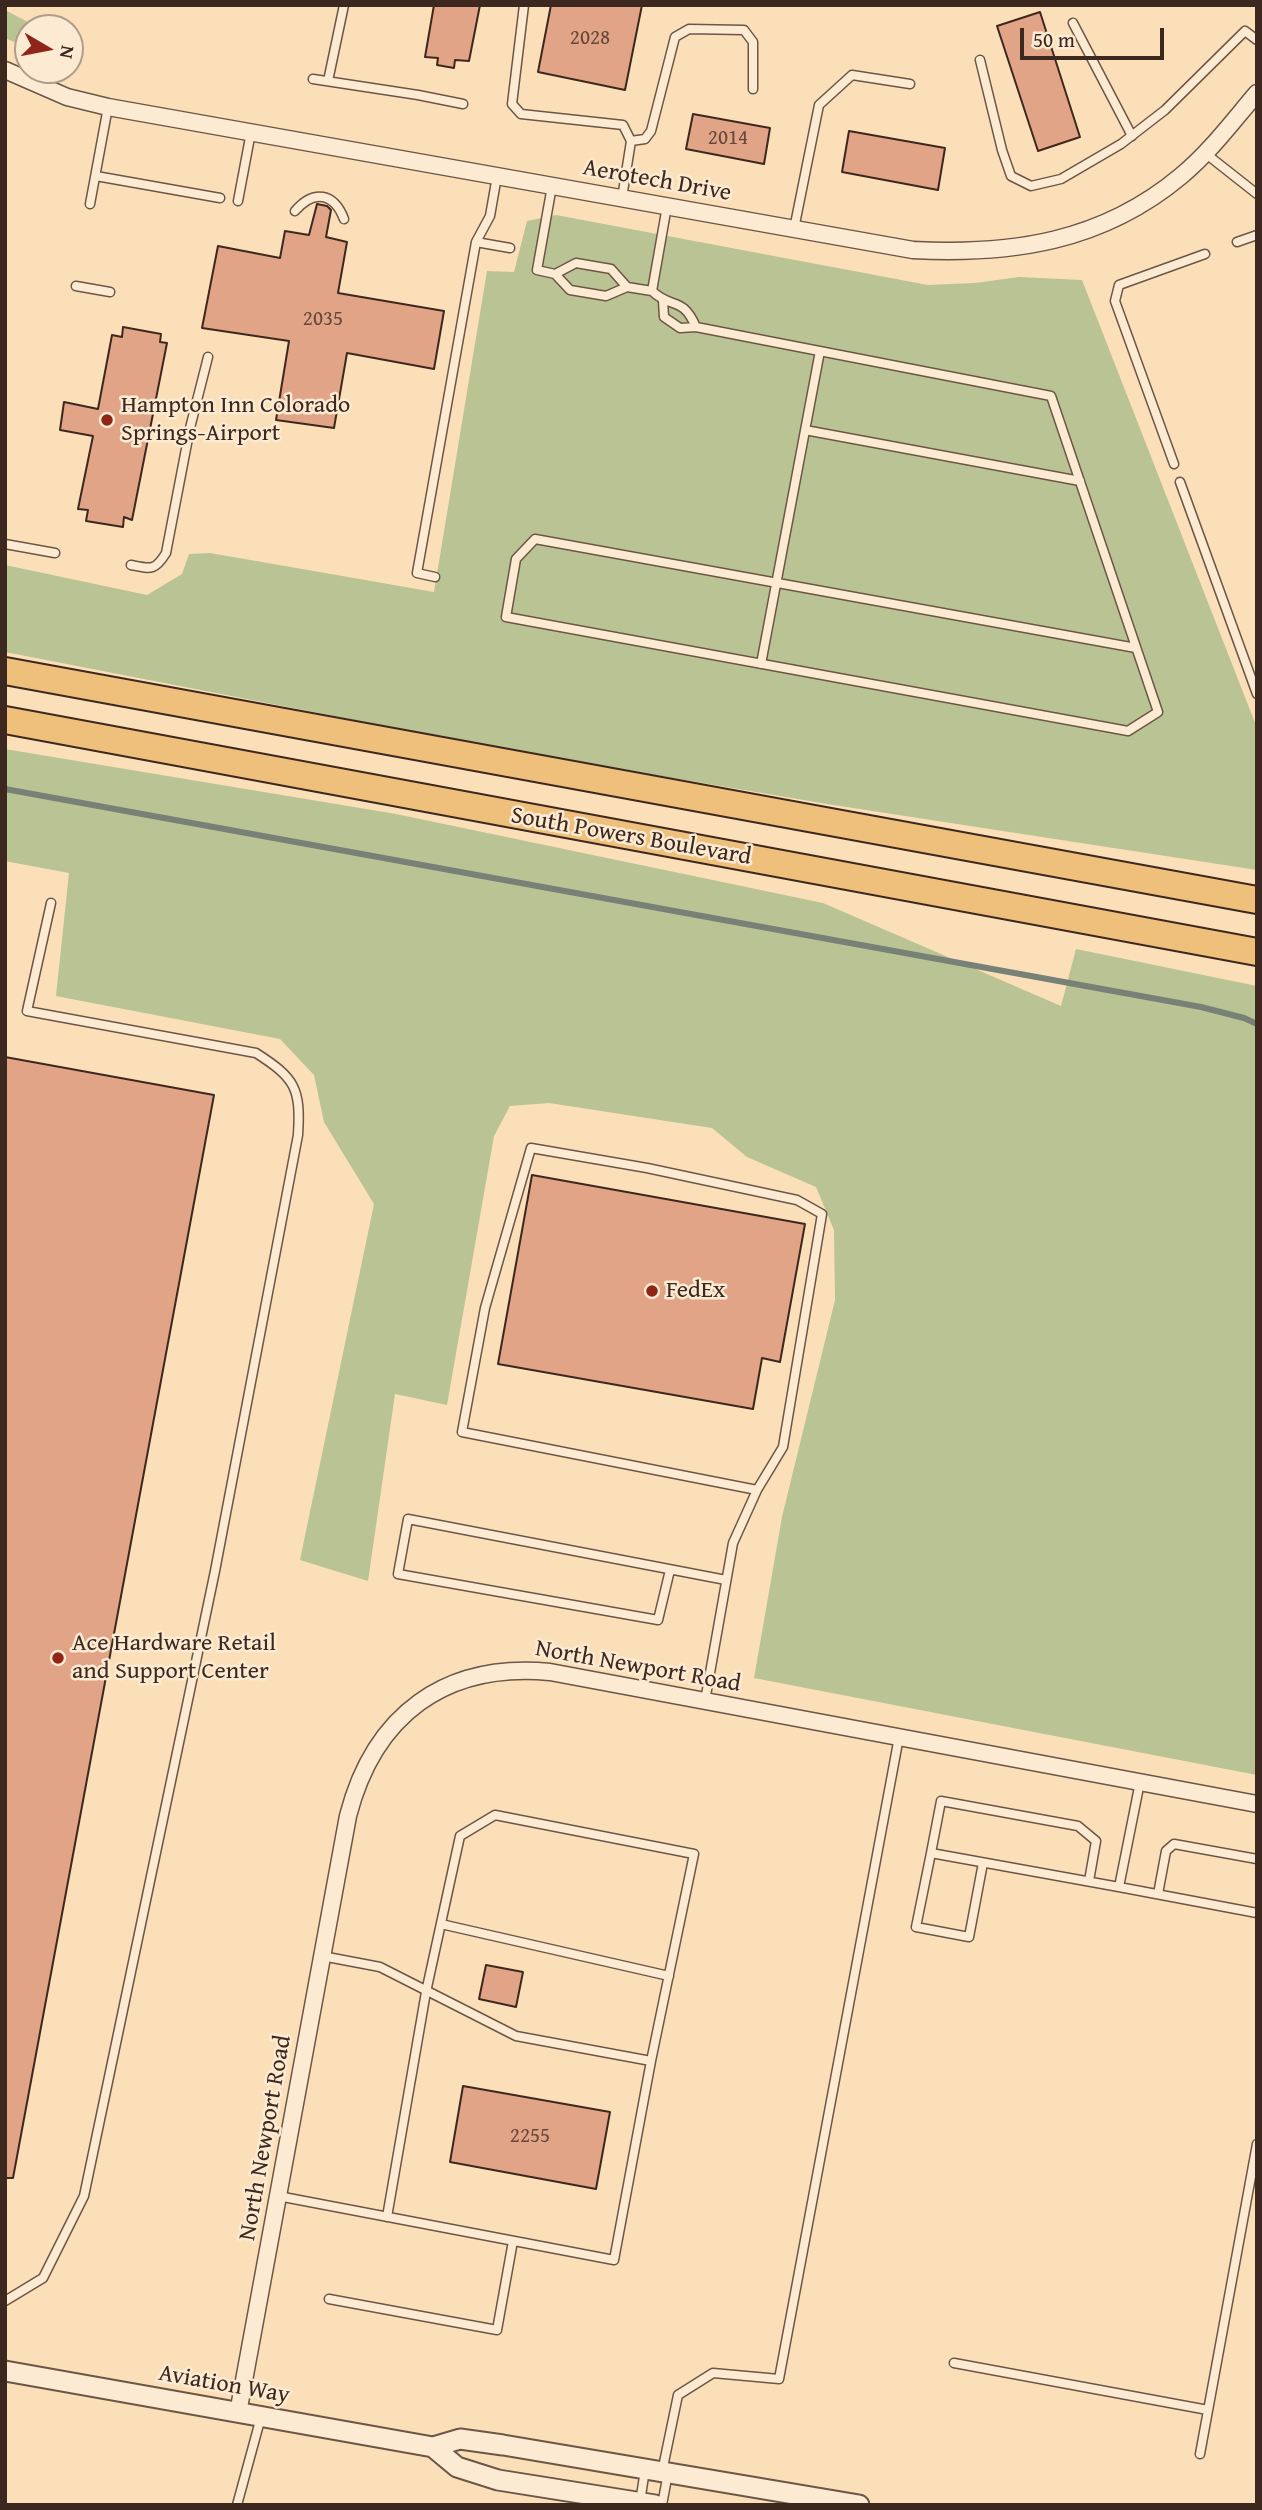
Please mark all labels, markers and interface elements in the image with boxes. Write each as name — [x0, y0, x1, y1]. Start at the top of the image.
north arrow — [14, 14, 84, 84]
scale bar — [1024, 14, 1168, 58]
text: 50 m — [1033, 24, 1075, 55]
house number: 2028 — [570, 26, 610, 52]
text: N — [53, 44, 83, 61]
house number: 2014 — [708, 126, 748, 152]
street label: Aerotech Drive — [581, 154, 733, 208]
house number: 2035 — [303, 307, 343, 333]
place label: Hampton Inn Colorado Springs-Airport — [121, 392, 350, 448]
marker: Hampton Inn Colorado Springs-Airport — [99, 412, 115, 428]
street label: South Powers Boulevard — [509, 802, 753, 872]
place label: FedEx — [666, 1277, 725, 1305]
marker: FedEx — [644, 1283, 660, 1299]
place label: Ace Hardware Retail and Support Center — [72, 1630, 276, 1686]
street label: North Newport Road — [533, 1635, 743, 1699]
marker: Ace Hardware Retail and Support Center — [50, 1650, 66, 1666]
street label: North Newport Road — [234, 2033, 298, 2243]
house number: 2255 — [510, 2124, 550, 2150]
street label: Aviation Way — [156, 2359, 292, 2411]

